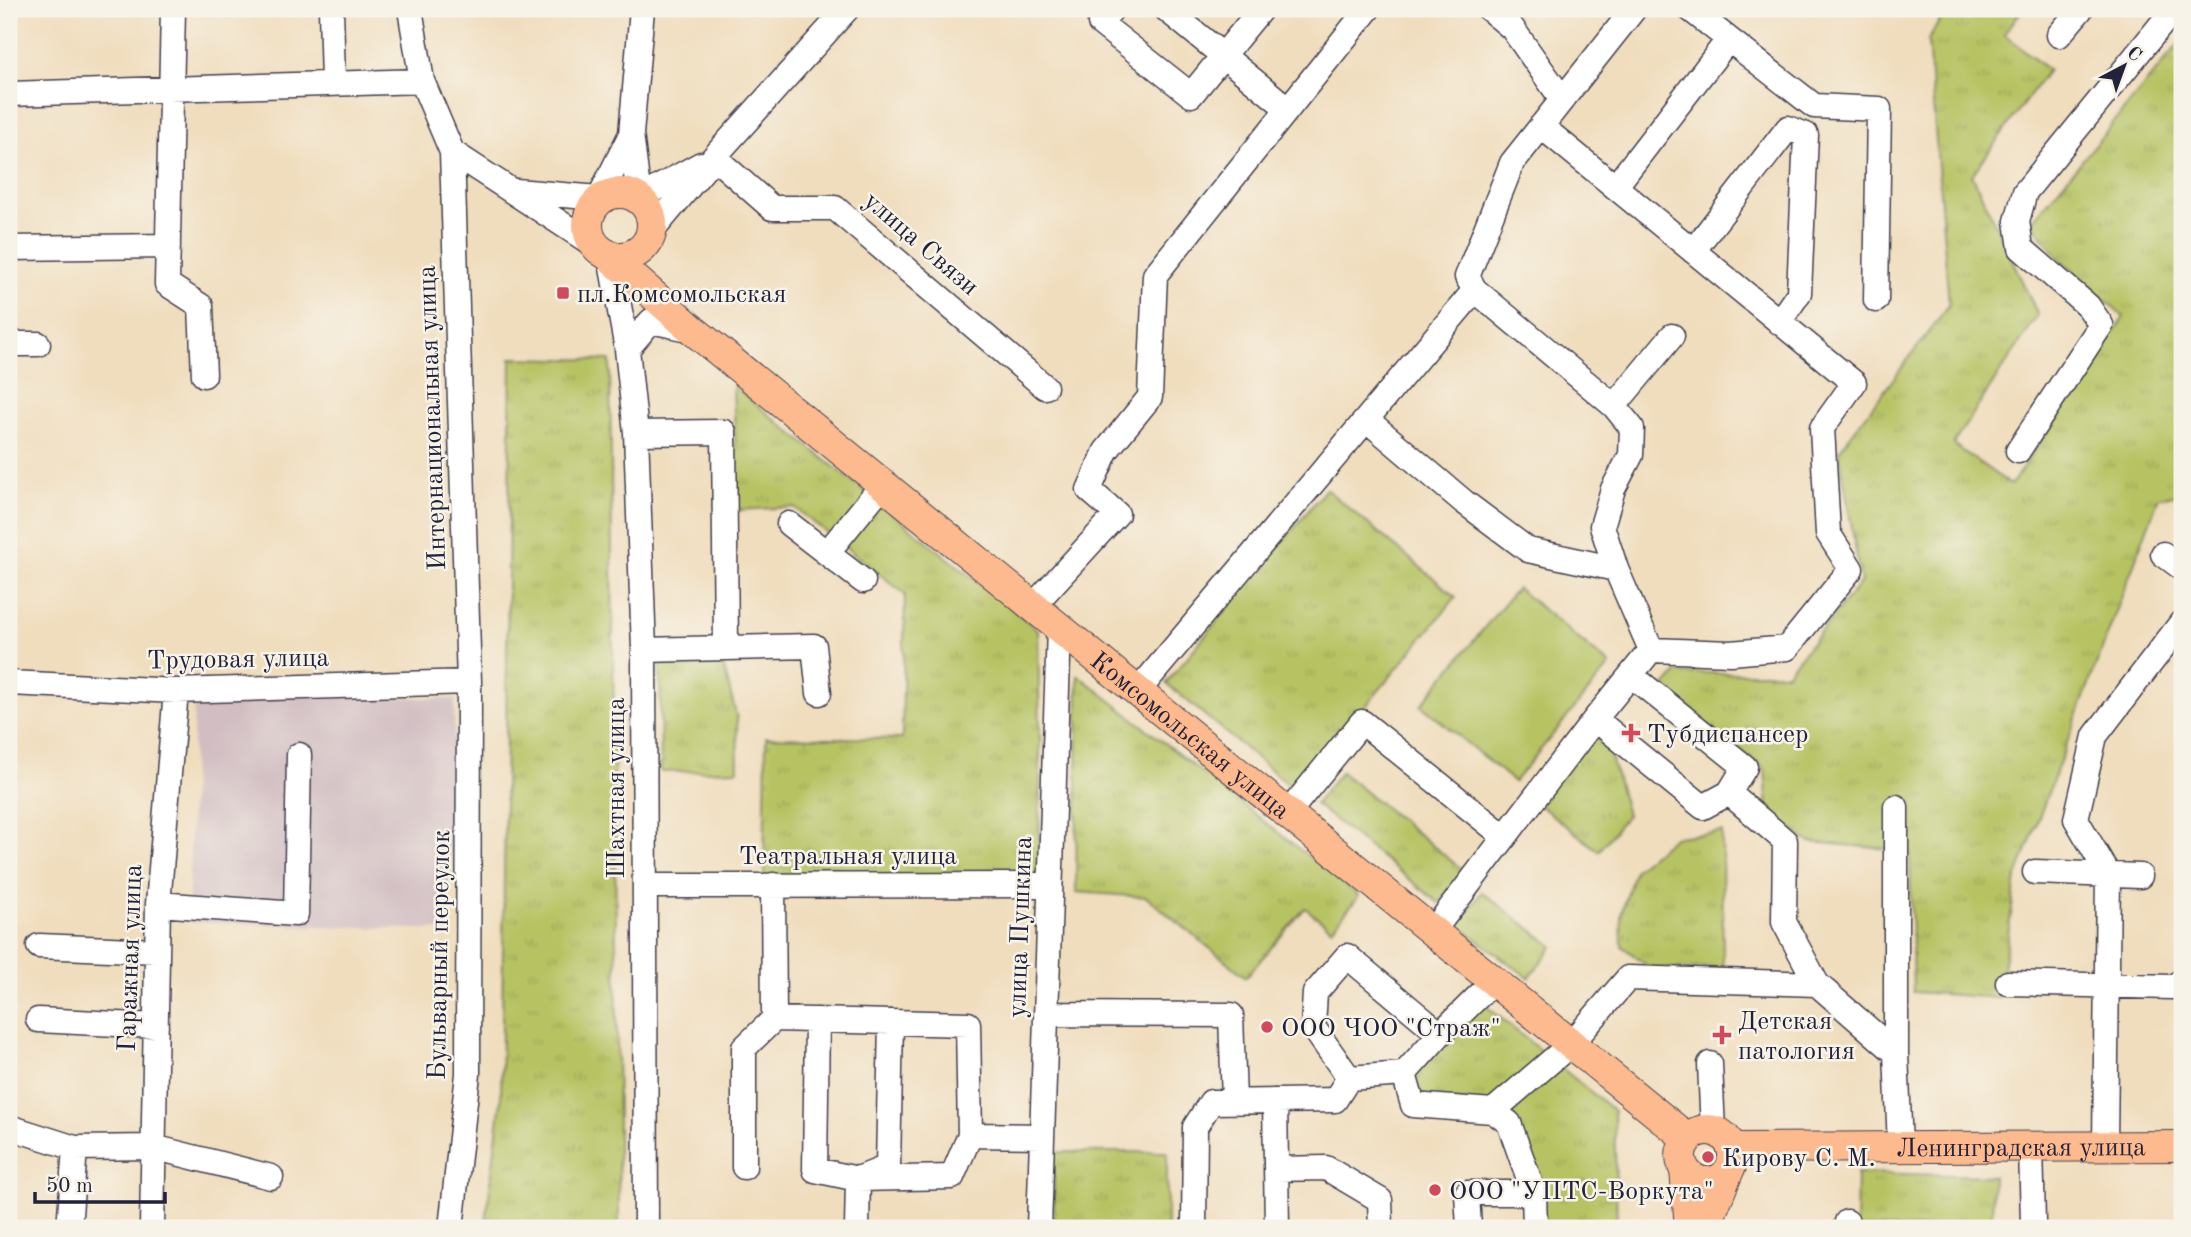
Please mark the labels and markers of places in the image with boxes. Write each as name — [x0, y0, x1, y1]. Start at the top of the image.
place label: пл.Комсомольская — [577, 282, 787, 308]
marker: пл.Комсомольская — [555, 285, 571, 301]
place label: Тубдиспансер — [1647, 722, 1808, 748]
marker: Тубдиспансер — [1621, 723, 1641, 743]
place label: Детская патология — [1738, 1009, 1855, 1065]
place label: ООО ЧОО "Страж" — [1281, 1016, 1501, 1042]
marker: ООО ЧОО "Страж" — [1259, 1019, 1275, 1035]
marker: Детская патология — [1712, 1025, 1732, 1045]
place label: Кирову С. М. — [1722, 1146, 1876, 1172]
marker: Кирову С. М. — [1700, 1149, 1716, 1165]
place label: ООО "УПТС-Воркута" — [1449, 1179, 1714, 1205]
marker: ООО "УПТС-Воркута" — [1427, 1182, 1443, 1198]

